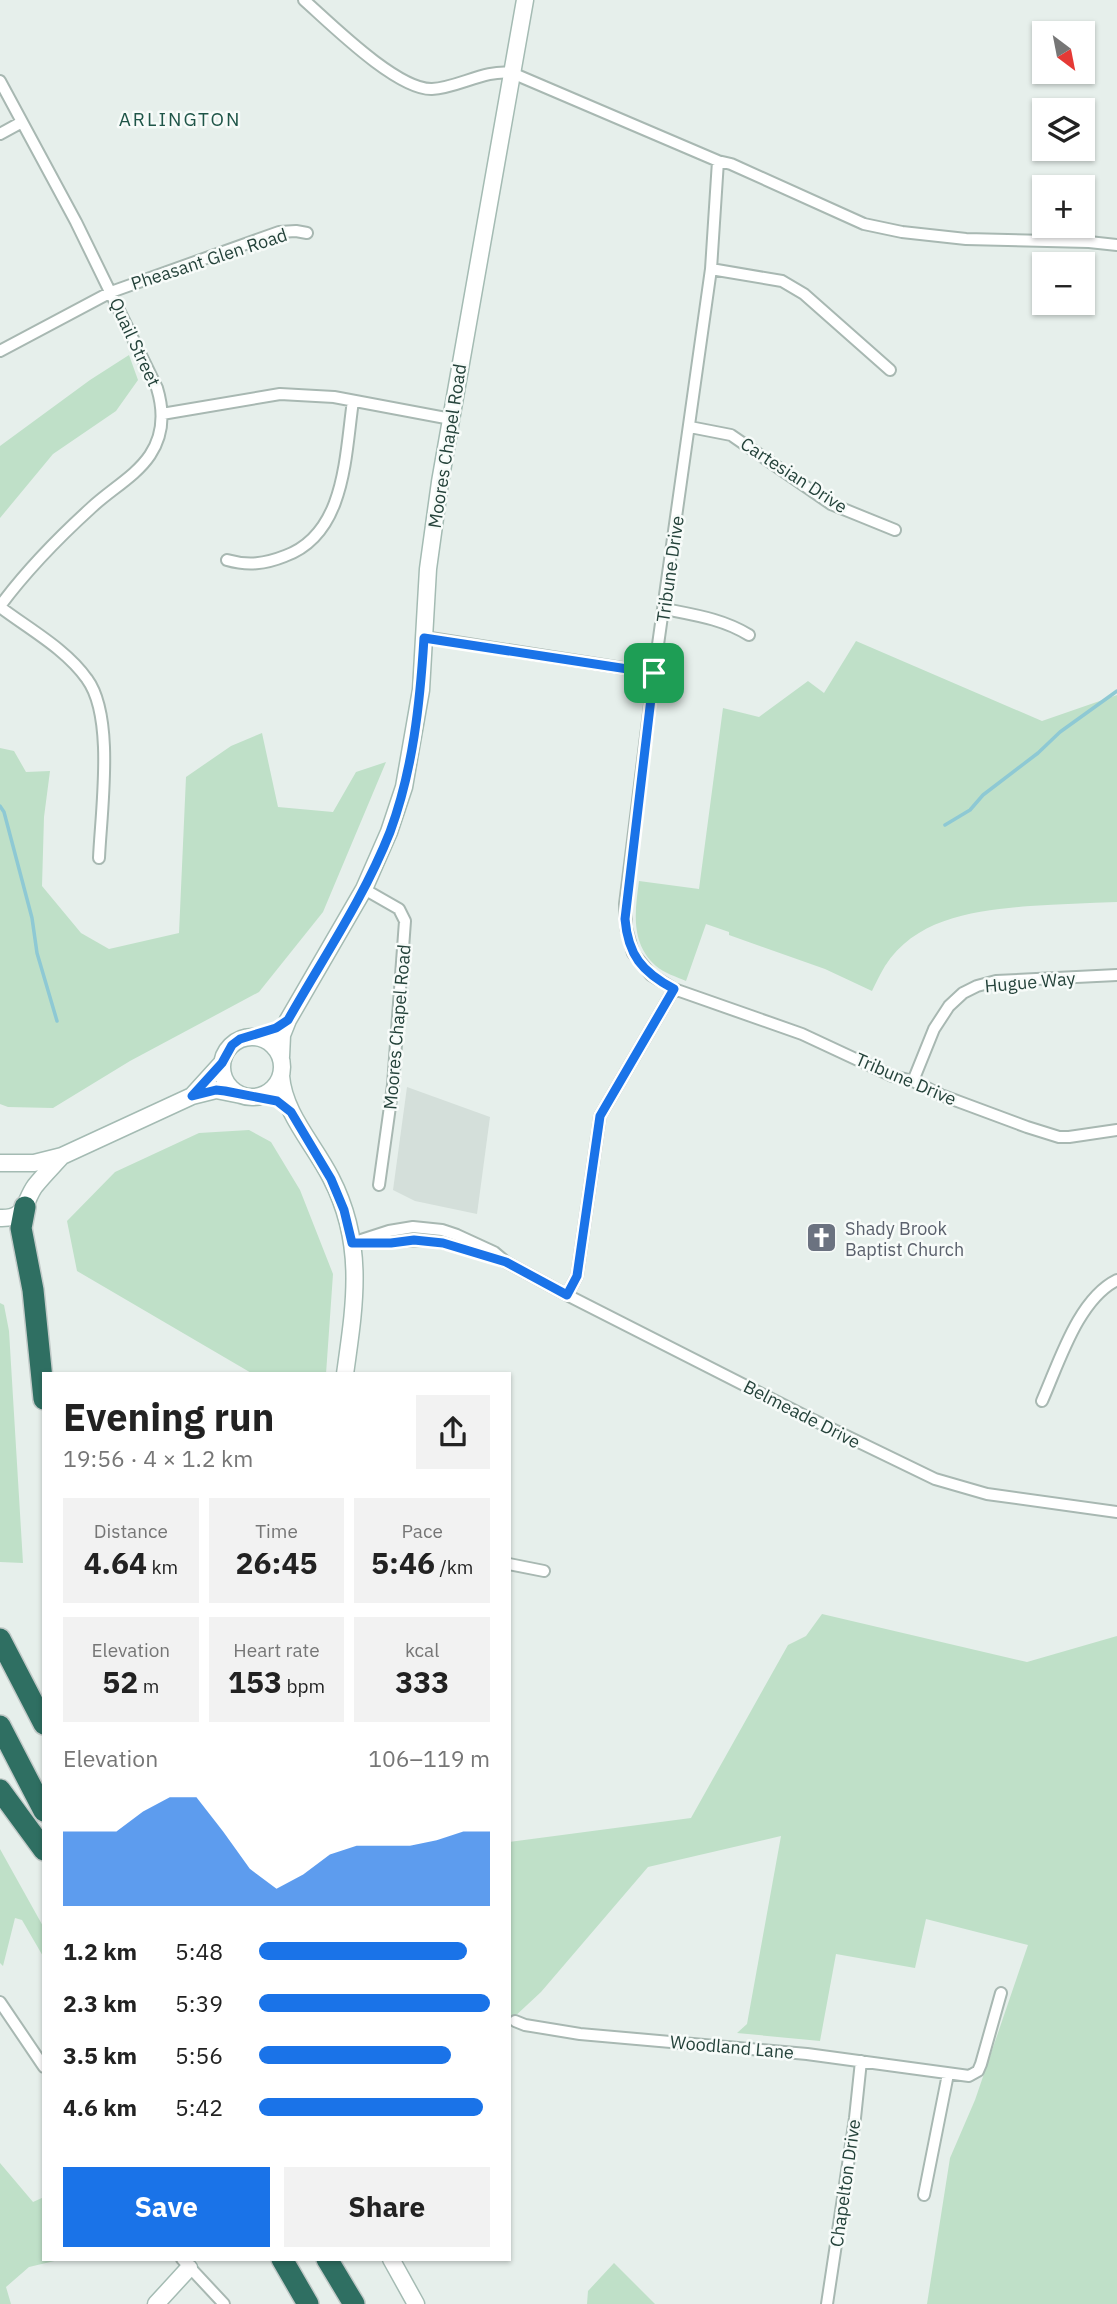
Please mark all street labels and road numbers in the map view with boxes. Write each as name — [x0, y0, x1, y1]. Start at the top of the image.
street label: Pheasant Glen Road — [128, 223, 290, 295]
street label: Quail Street — [104, 294, 166, 390]
street label: Moores Chapel Road — [423, 362, 471, 530]
street label: Cartesian Drive — [736, 432, 852, 518]
street label: Tribune Drive — [651, 514, 689, 624]
street label: Moores Chapel Road — [378, 943, 416, 1111]
street label: Hugue Way — [984, 967, 1076, 997]
street label: Tribune Drive — [852, 1047, 960, 1111]
street label: Belmeade Drive — [740, 1375, 864, 1453]
street label: Woodland Lane — [669, 2030, 795, 2064]
street label: Chapelton Drive — [825, 2118, 865, 2248]

